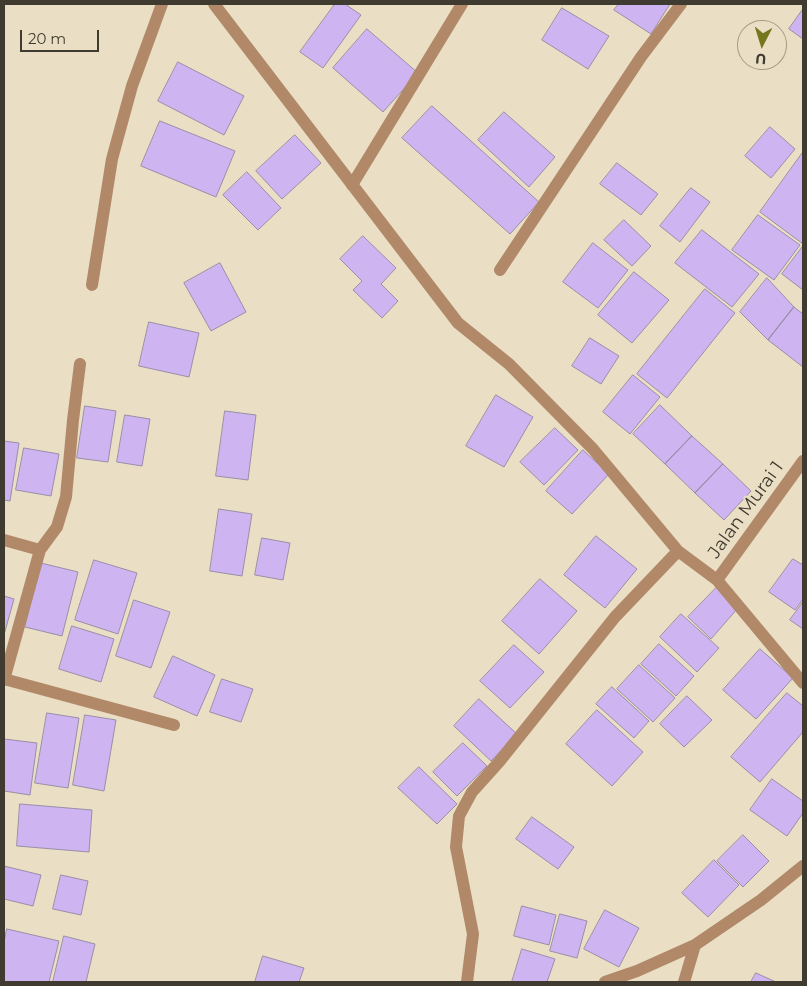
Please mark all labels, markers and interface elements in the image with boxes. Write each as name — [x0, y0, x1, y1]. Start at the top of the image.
scale bar — [22, 20, 101, 52]
north arrow — [737, 20, 787, 70]
text: 20 m — [28, 29, 66, 48]
text: U — [755, 50, 767, 68]
street label: Jalan Murai 1 — [704, 457, 788, 563]

